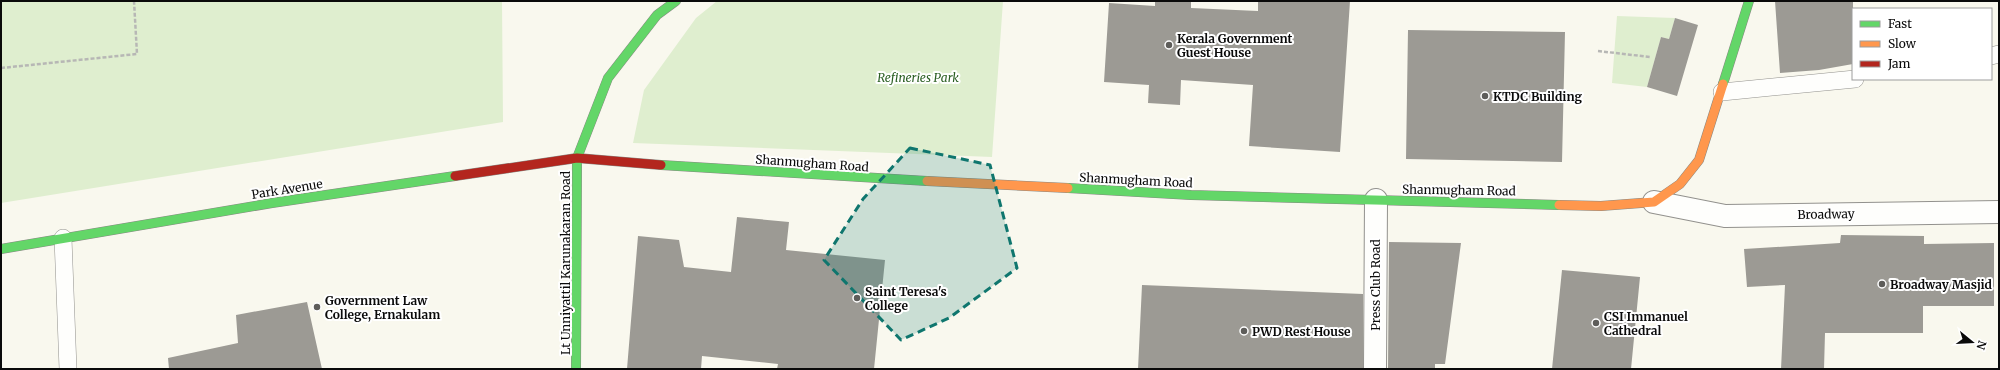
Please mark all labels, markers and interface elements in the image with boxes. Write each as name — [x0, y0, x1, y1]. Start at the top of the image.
legend — [1852, 8, 1992, 80]
text: Fast — [1888, 16, 1912, 31]
place label: Kerala Government Guest House — [1177, 31, 1293, 60]
text: Slow — [1888, 36, 1917, 51]
marker: Kerala Government Guest House — [1164, 40, 1174, 50]
text: Jam — [1887, 56, 1911, 71]
park label: Refineries Park — [877, 70, 959, 85]
place label: KTDC Building — [1493, 89, 1582, 104]
marker: KTDC Building — [1480, 91, 1490, 101]
street label: Shanmugham Road — [755, 152, 869, 174]
street label: Shanmugham Road — [1079, 170, 1193, 190]
street label: Lt Unniyattil Karunakaran Road — [558, 171, 573, 355]
street label: Park Avenue — [250, 176, 324, 202]
street label: Shanmugham Road — [1402, 182, 1516, 198]
street label: Broadway — [1797, 206, 1855, 222]
street label: Press Club Road — [1368, 239, 1383, 331]
place label: Broadway Masjid — [1890, 277, 1993, 292]
marker: Broadway Masjid — [1877, 279, 1887, 289]
place label: Saint Teresa's College — [865, 284, 947, 313]
place label: Government Law College, Ernakulam — [325, 293, 440, 322]
marker: Saint Teresa's College — [852, 293, 862, 303]
marker: Government Law College, Ernakulam — [312, 302, 322, 312]
place label: CSI Immanuel Cathedral — [1604, 309, 1688, 338]
marker: CSI Immanuel Cathedral — [1591, 318, 1601, 328]
north arrow — [1952, 322, 1992, 362]
place label: PWD Rest House — [1252, 324, 1351, 339]
marker: PWD Rest House — [1239, 326, 1249, 336]
text: N — [1973, 339, 1990, 352]

